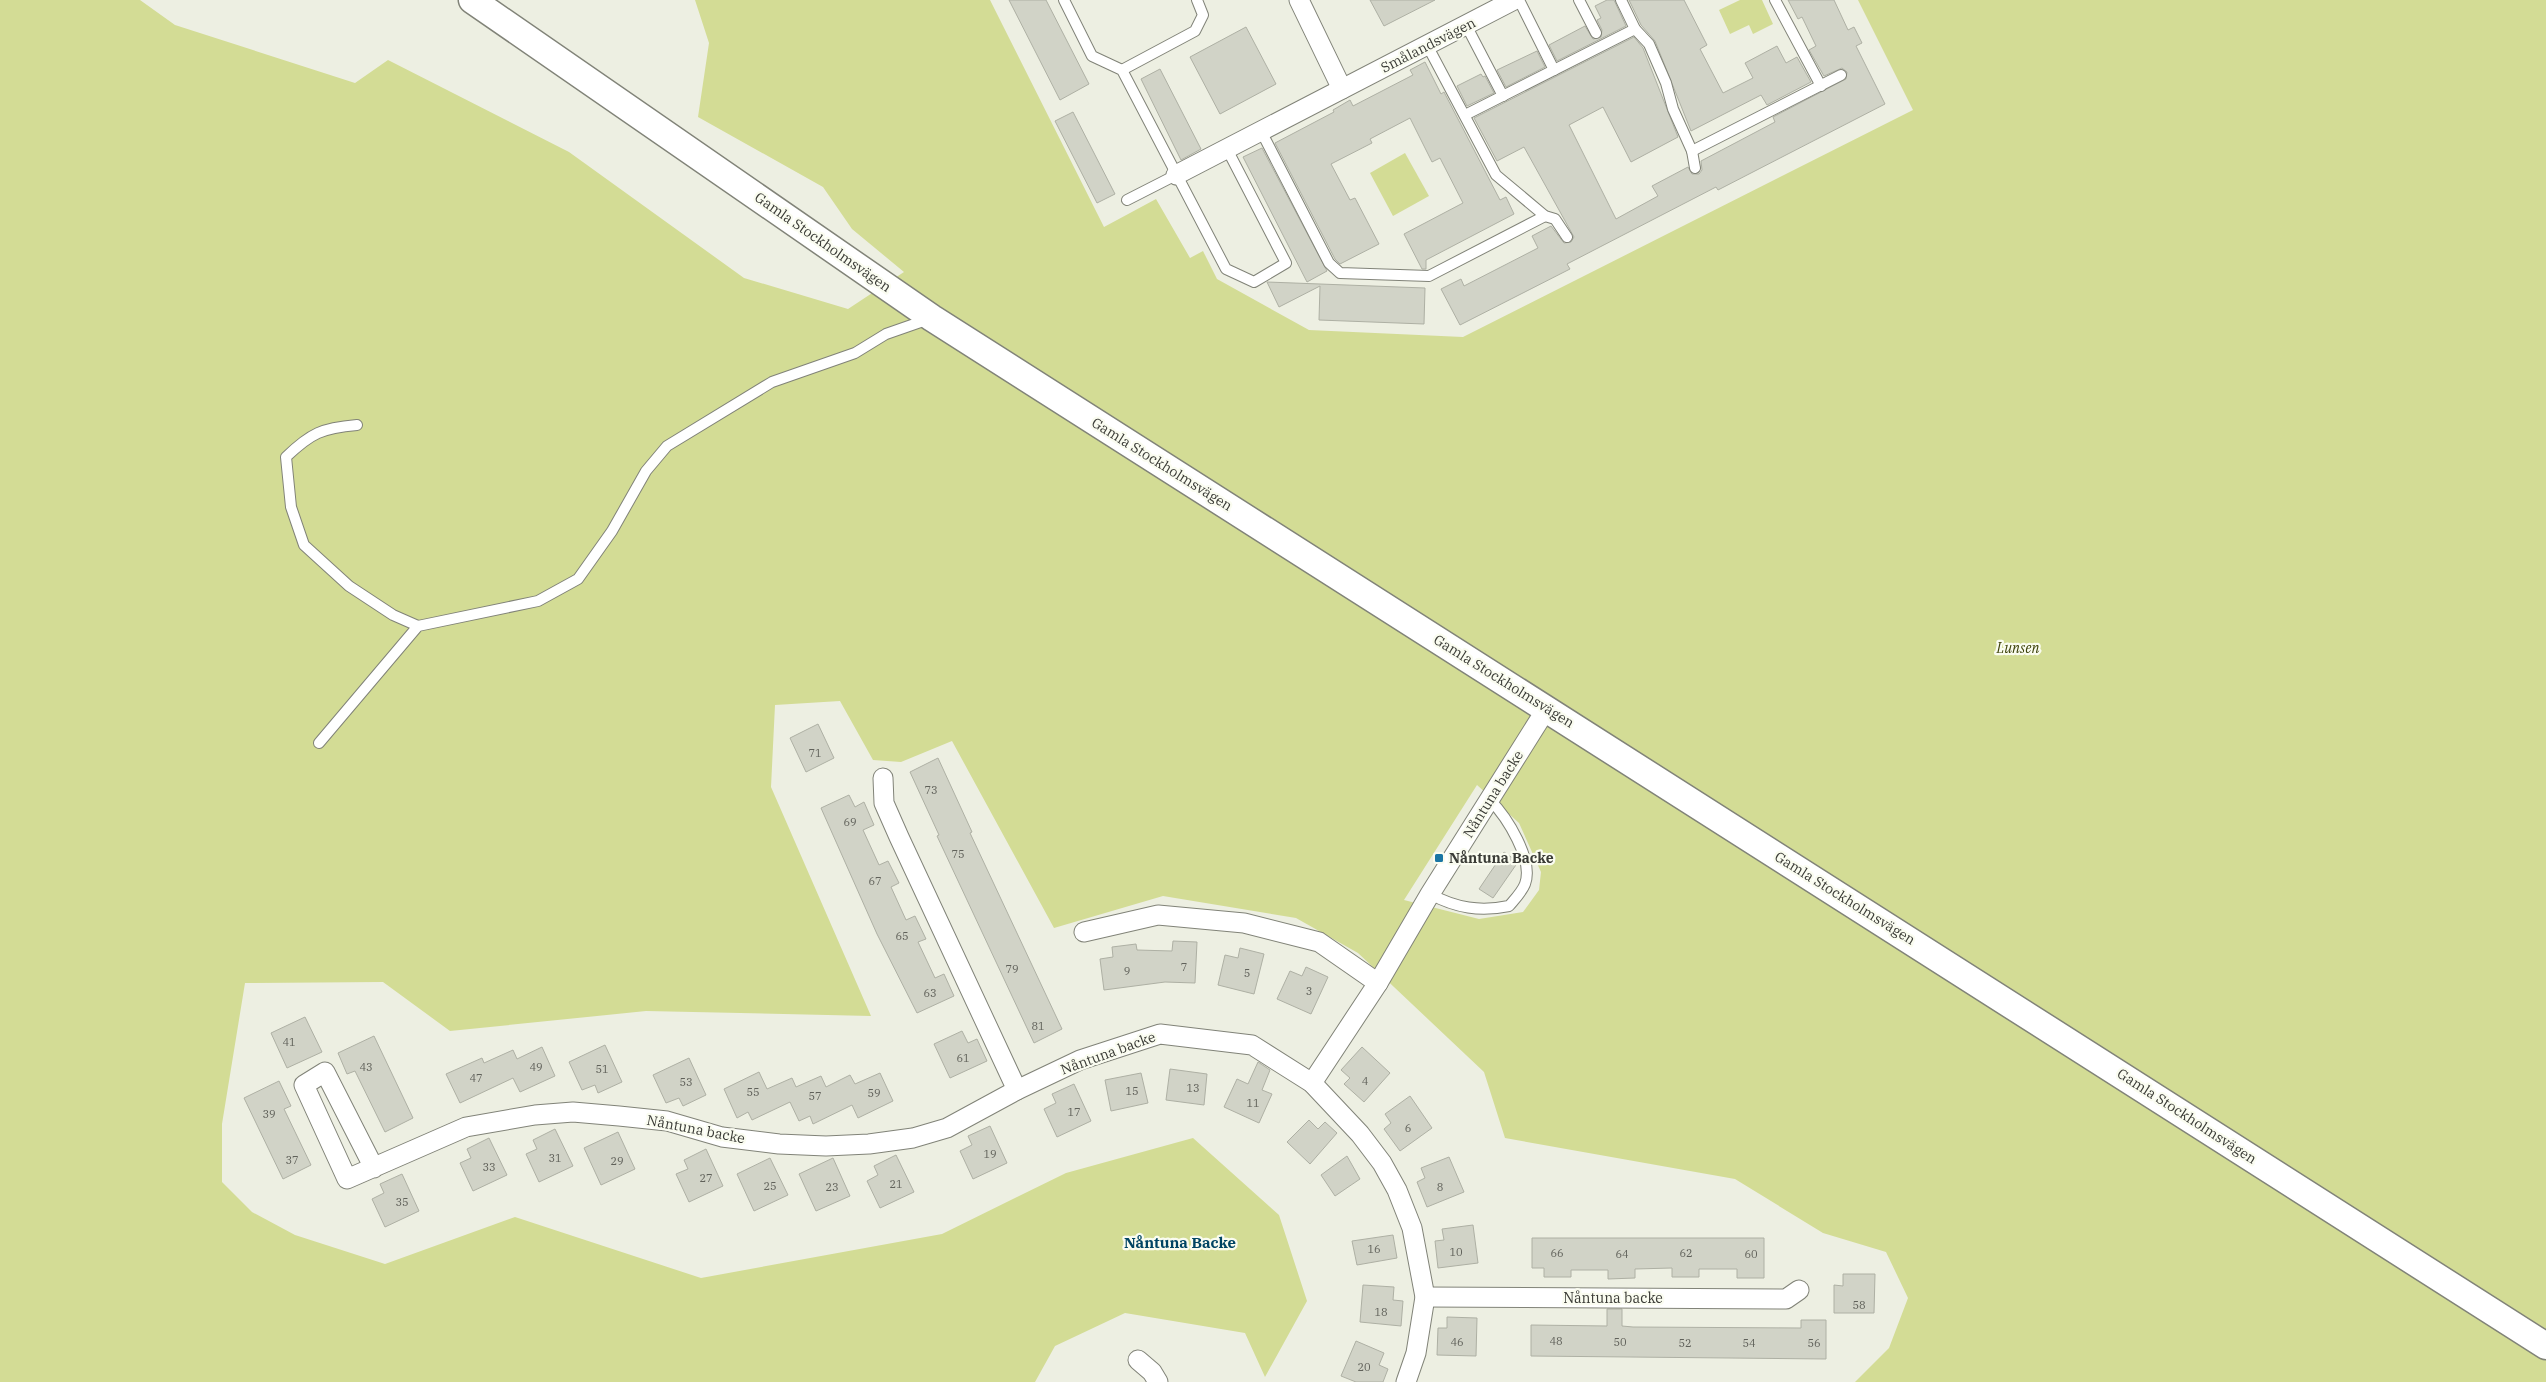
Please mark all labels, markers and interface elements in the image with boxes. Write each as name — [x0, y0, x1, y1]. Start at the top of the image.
street label: Smålandsvägen — [1378, 13, 1479, 77]
street label: Gamla Stockholmsvägen — [751, 188, 895, 296]
street label: Gamla Stockholmsvägen — [1088, 413, 1236, 515]
street label: Gamla Stockholmsvägen — [1430, 630, 1578, 732]
park label: Lunsen — [1996, 639, 2039, 657]
house number: 71 — [808, 746, 822, 760]
street label: Nåntuna backe — [1459, 747, 1527, 841]
house number: 73 — [924, 783, 938, 797]
house number: 69 — [843, 815, 857, 829]
house number: 75 — [951, 847, 965, 861]
street label: Gamla Stockholmsvägen — [1771, 847, 1919, 949]
place label: Nåntuna Backe — [1449, 849, 1554, 867]
marker: Nåntuna Backe — [1433, 852, 1445, 864]
house number: 67 — [868, 874, 882, 888]
house number: 65 — [895, 929, 909, 943]
house number: 7 — [1181, 960, 1187, 974]
house number: 79 — [1005, 962, 1019, 976]
house number: 9 — [1124, 964, 1130, 978]
house number: 5 — [1244, 966, 1250, 980]
house number: 3 — [1306, 984, 1312, 998]
house number: 63 — [923, 986, 937, 1000]
house number: 81 — [1031, 1019, 1045, 1033]
street label: Nåntuna backe — [1058, 1027, 1158, 1079]
house number: 41 — [282, 1035, 296, 1049]
house number: 61 — [956, 1051, 970, 1065]
house number: 43 — [359, 1060, 373, 1074]
house number: 49 — [529, 1060, 543, 1074]
house number: 51 — [595, 1062, 609, 1076]
street label: Gamla Stockholmsvägen — [2114, 1064, 2260, 1168]
house number: 47 — [469, 1071, 483, 1085]
house number: 4 — [1362, 1074, 1369, 1088]
house number: 53 — [679, 1075, 693, 1089]
house number: 13 — [1186, 1081, 1200, 1095]
house number: 15 — [1125, 1084, 1139, 1098]
house number: 55 — [746, 1085, 760, 1099]
house number: 59 — [867, 1086, 881, 1100]
house number: 57 — [808, 1089, 822, 1103]
house number: 11 — [1246, 1096, 1260, 1110]
house number: 17 — [1067, 1105, 1081, 1119]
house number: 39 — [262, 1107, 276, 1121]
street label: Nåntuna backe — [645, 1111, 747, 1147]
house number: 6 — [1405, 1121, 1411, 1135]
house number: 19 — [983, 1147, 997, 1161]
house number: 31 — [548, 1151, 562, 1165]
house number: 37 — [285, 1153, 299, 1167]
house number: 29 — [610, 1154, 624, 1168]
house number: 33 — [482, 1160, 496, 1174]
house number: 27 — [699, 1171, 713, 1185]
house number: 21 — [889, 1177, 903, 1191]
house number: 25 — [763, 1179, 777, 1193]
house number: 23 — [825, 1180, 839, 1194]
house number: 8 — [1437, 1180, 1443, 1194]
house number: 35 — [395, 1195, 409, 1209]
district label: Nåntuna Backe — [1124, 1233, 1236, 1252]
house number: 16 — [1367, 1242, 1381, 1256]
house number: 10 — [1449, 1245, 1463, 1259]
house number: 66 — [1550, 1246, 1564, 1260]
house number: 62 — [1679, 1246, 1693, 1260]
house number: 64 — [1615, 1247, 1629, 1261]
house number: 60 — [1744, 1247, 1758, 1261]
street label: Nåntuna backe — [1563, 1289, 1663, 1307]
house number: 58 — [1852, 1298, 1866, 1312]
house number: 18 — [1374, 1305, 1388, 1319]
house number: 48 — [1549, 1334, 1563, 1348]
house number: 46 — [1450, 1335, 1464, 1349]
house number: 50 — [1613, 1335, 1627, 1349]
house number: 52 — [1678, 1336, 1692, 1350]
house number: 54 — [1742, 1336, 1756, 1350]
house number: 56 — [1807, 1336, 1821, 1350]
house number: 20 — [1357, 1360, 1371, 1374]

